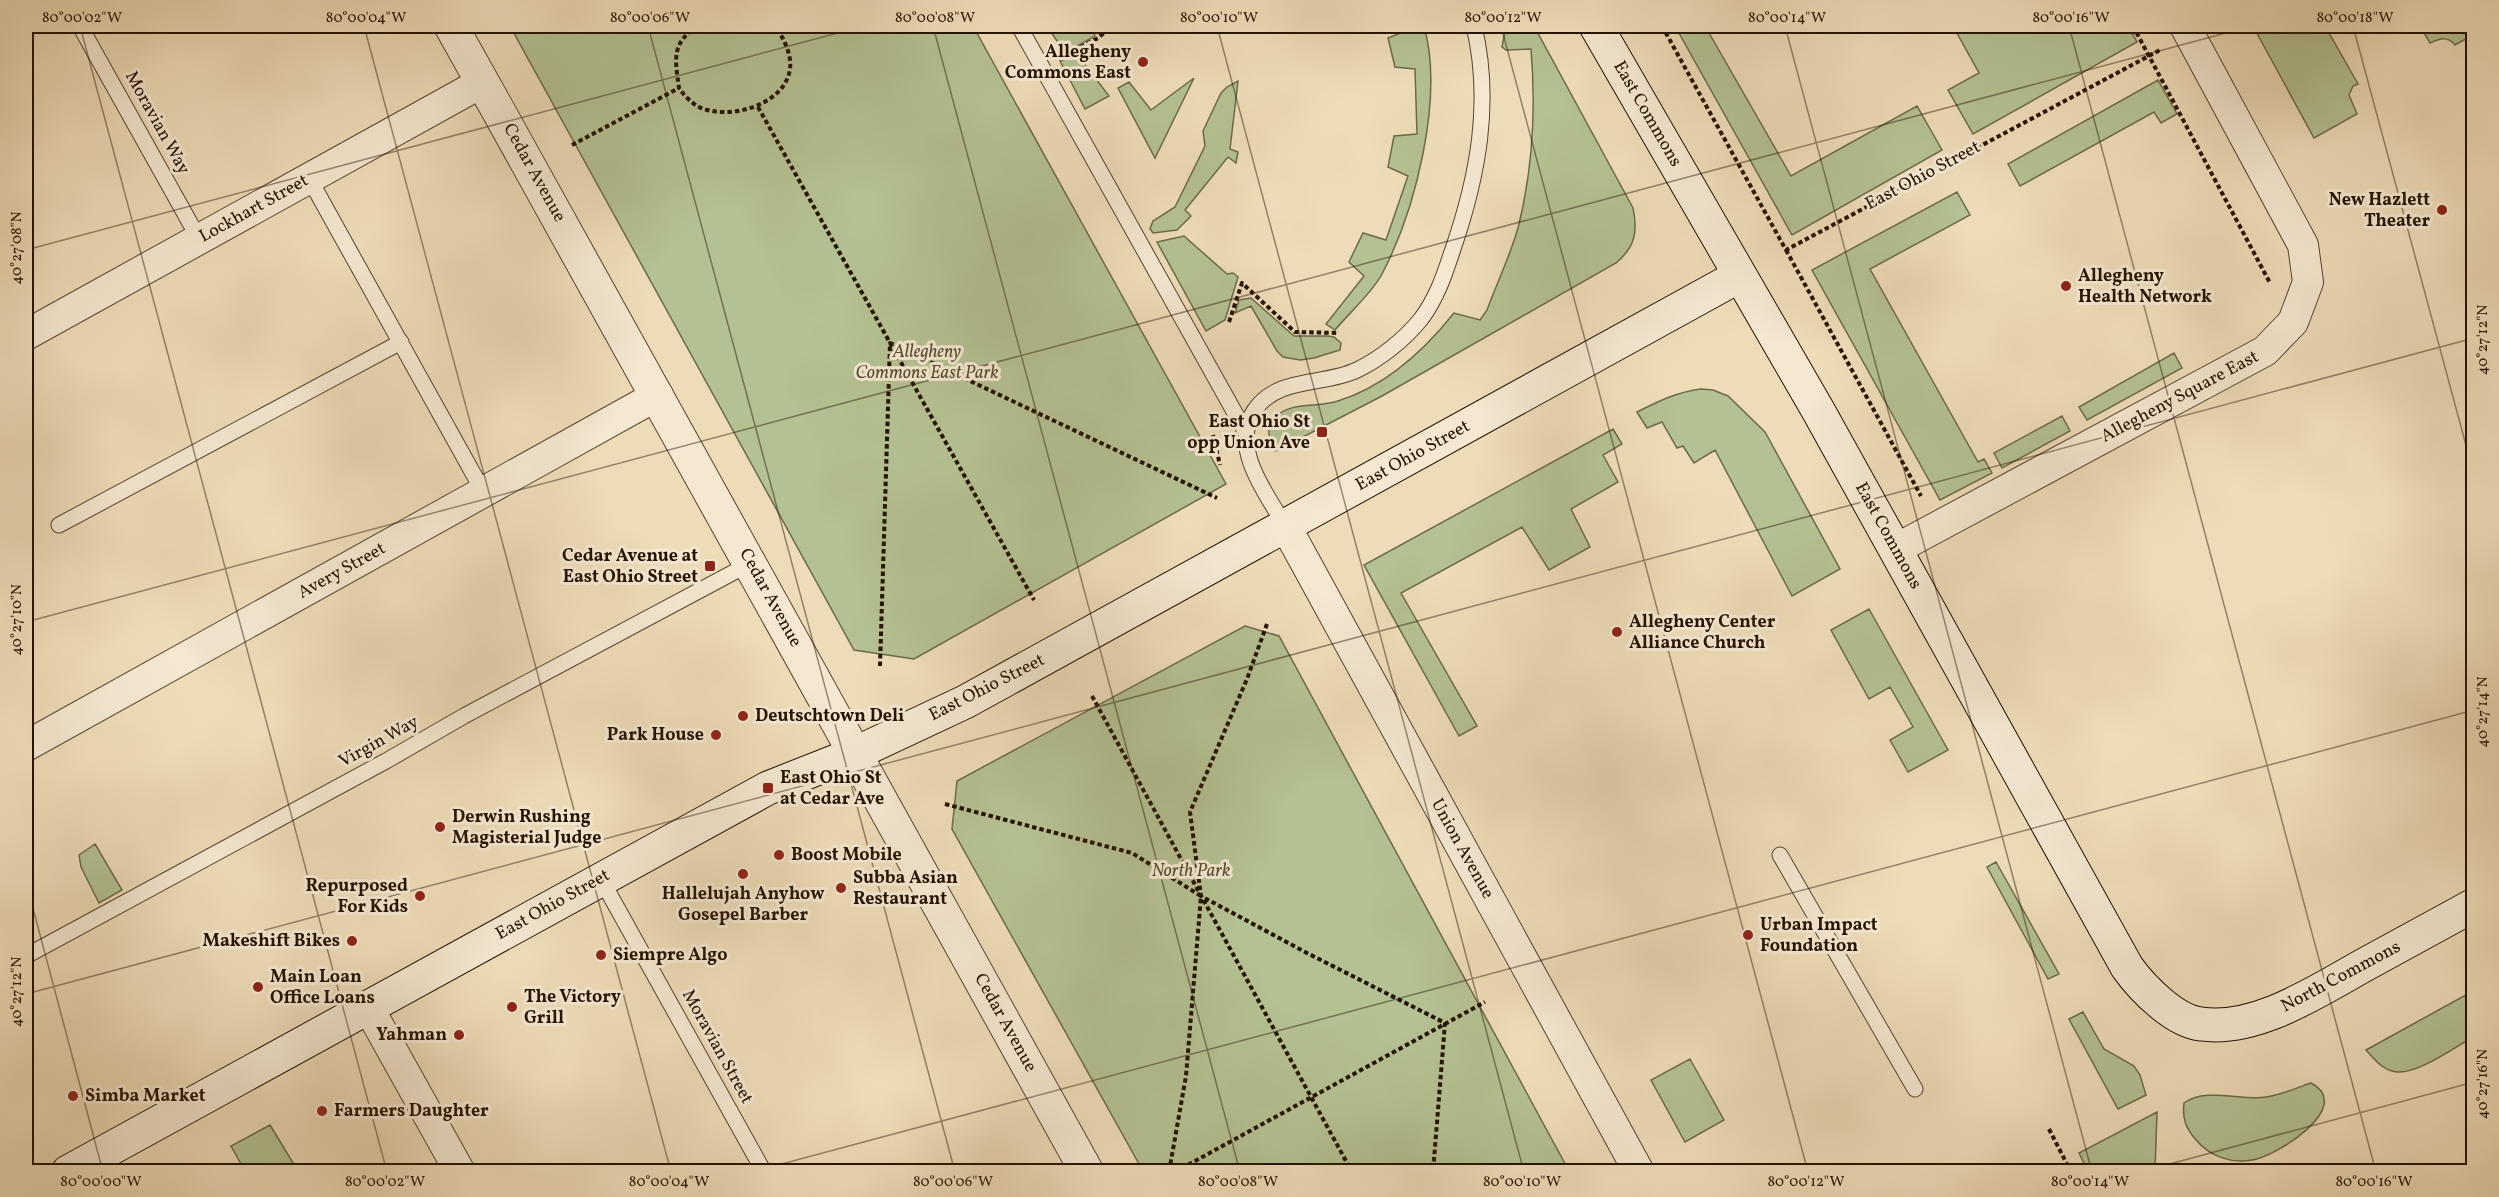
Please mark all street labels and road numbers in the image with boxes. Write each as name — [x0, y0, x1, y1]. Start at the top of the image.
street label: East Commons — [1607, 56, 1687, 172]
street label: Moravian Way — [118, 67, 196, 179]
street label: Cedar Avenue — [497, 119, 571, 227]
street label: East Ohio Street — [1861, 135, 1985, 217]
street label: Lockhart Street — [195, 169, 313, 249]
street label: Allegheny Square East — [2097, 345, 2263, 449]
street label: East Ohio Street — [1351, 414, 1475, 498]
street label: East Commons — [1848, 478, 1928, 594]
street label: Avery Street — [294, 537, 390, 605]
street label: Cedar Avenue — [733, 544, 807, 652]
street label: East Ohio Street — [925, 648, 1049, 728]
street label: Virgin Way — [335, 710, 424, 774]
street label: Union Avenue — [1424, 794, 1500, 904]
street label: East Ohio Street — [491, 863, 615, 947]
street label: North Commons — [2277, 935, 2405, 1019]
street label: Cedar Avenue — [968, 969, 1042, 1077]
street label: Moravian Street — [675, 985, 759, 1109]

